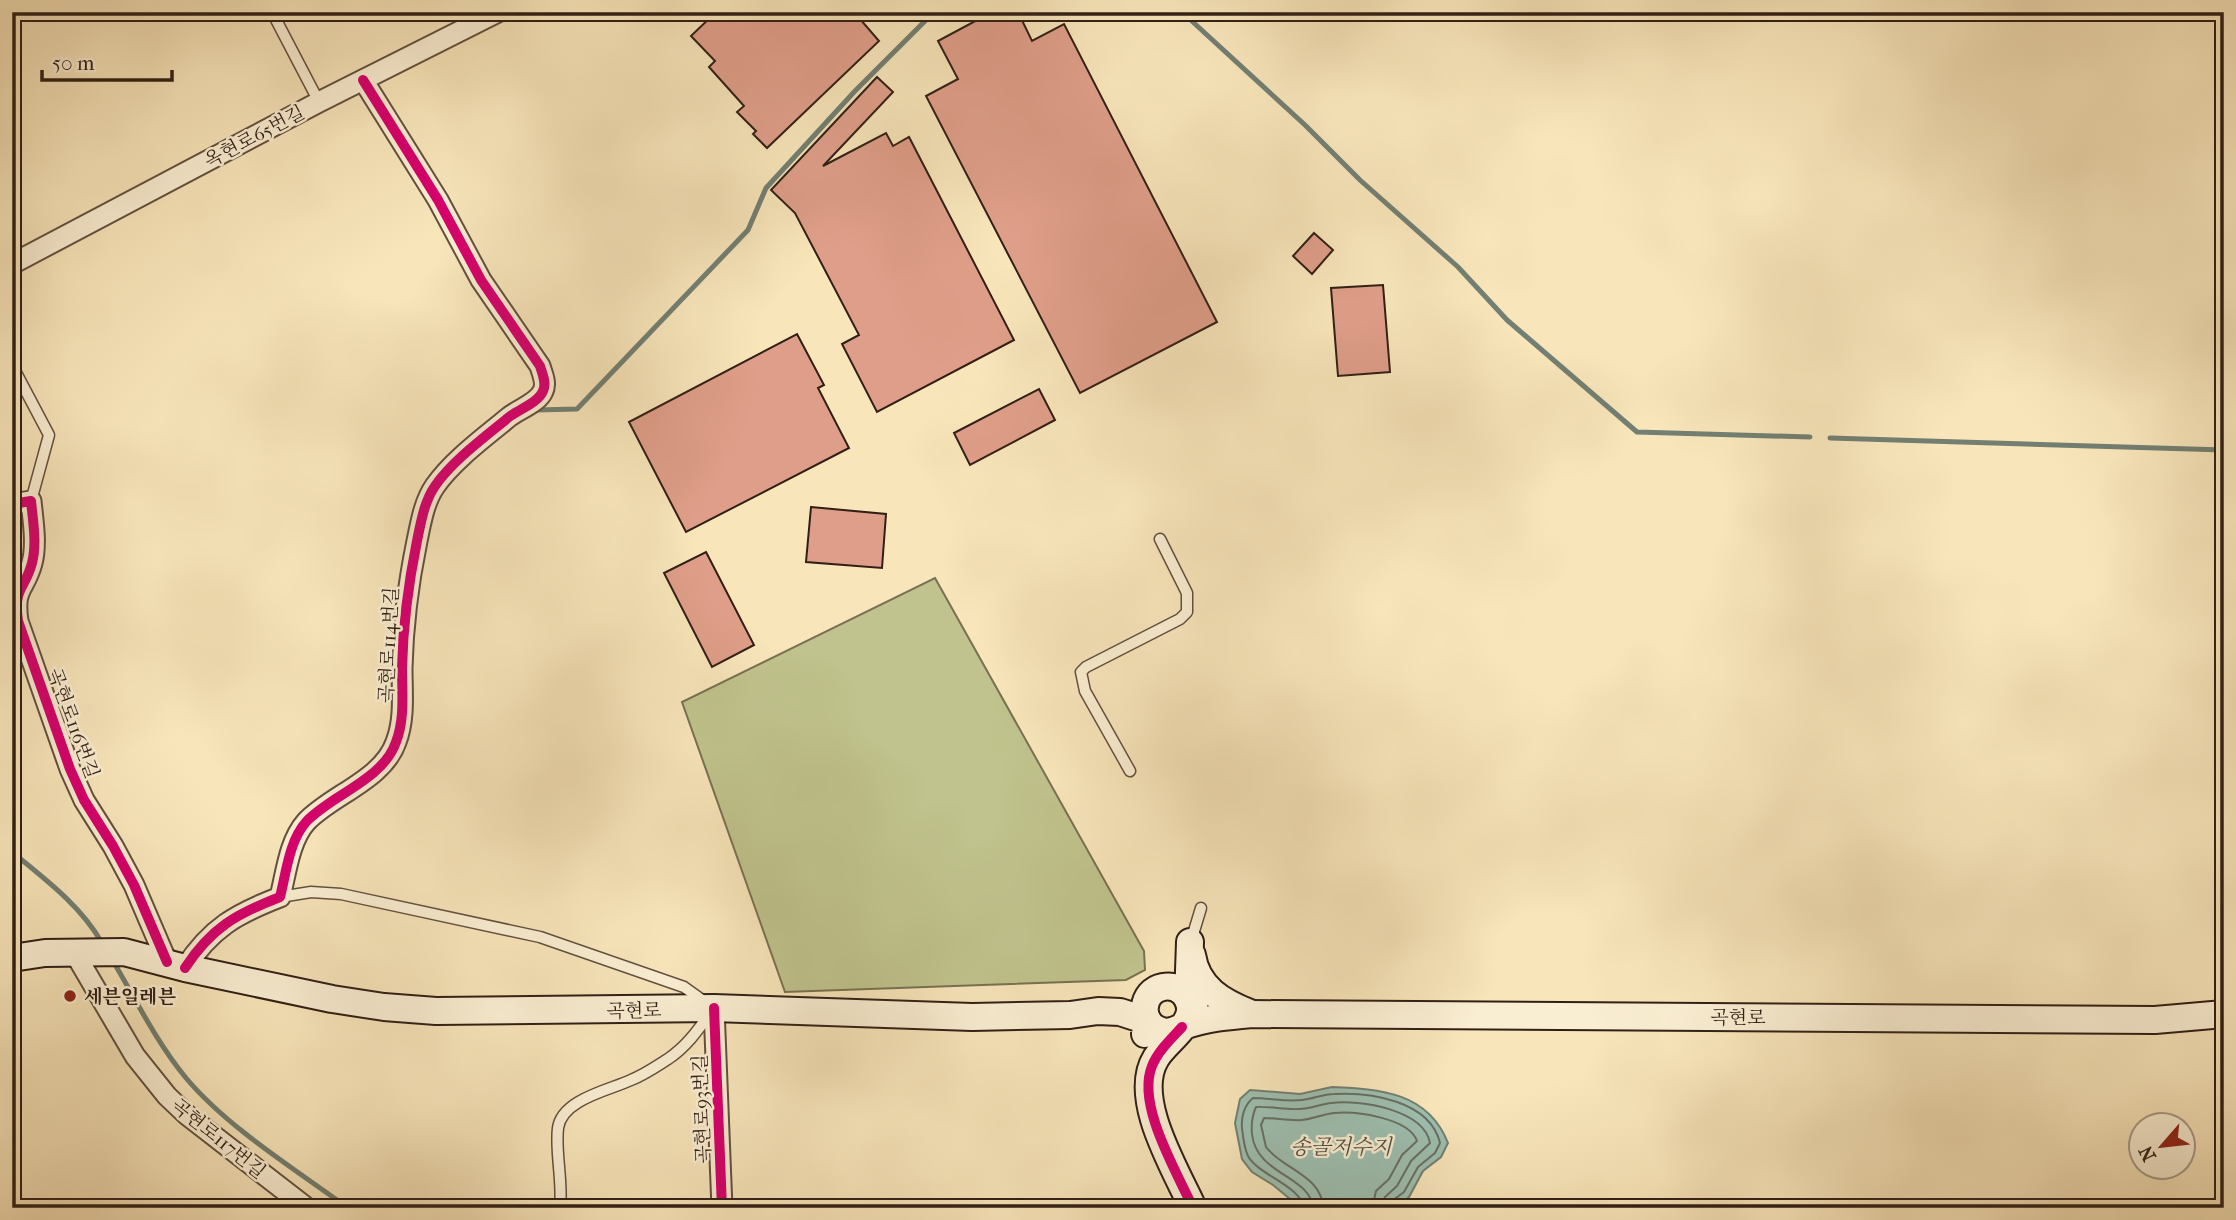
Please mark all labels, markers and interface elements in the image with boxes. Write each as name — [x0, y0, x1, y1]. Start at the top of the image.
scale bar — [42, 38, 172, 82]
text: 50 m — [52, 51, 95, 75]
street label: 옥현로65번길 — [201, 101, 308, 172]
street label: 곡현로114번길 — [375, 586, 403, 704]
street label: 곡현로116번길 — [43, 665, 103, 781]
place label: 세븐일레븐 — [84, 986, 176, 1008]
marker: 세븐일레븐 — [62, 988, 78, 1004]
street label: 곡현로 — [606, 1000, 662, 1022]
street label: 곡현로 — [1710, 1007, 1766, 1029]
street label: 곡현로93번길 — [689, 1054, 715, 1164]
street label: 곡현로117번길 — [167, 1094, 270, 1183]
north arrow — [2128, 1112, 2198, 1182]
water label: 송골저수지 — [1290, 1135, 1393, 1159]
text: N — [2135, 1141, 2161, 1165]

